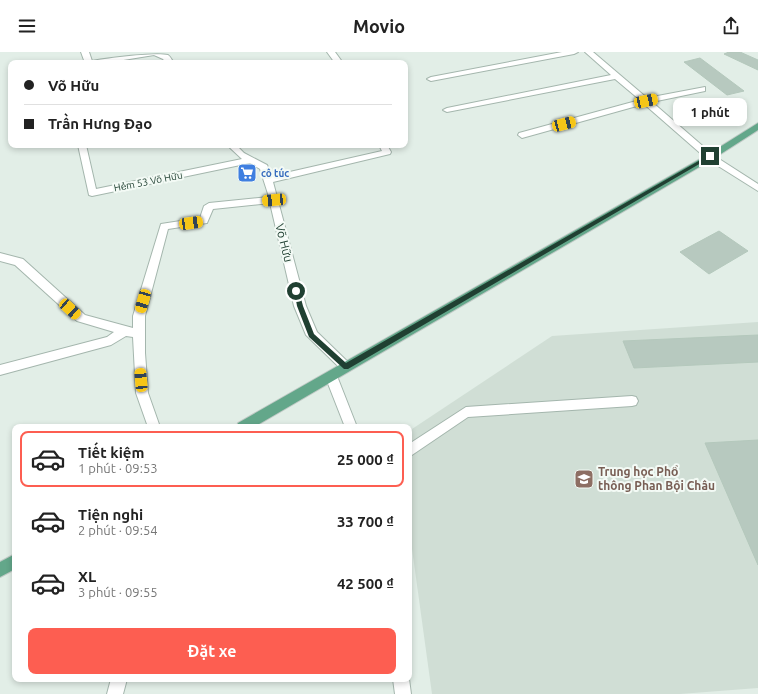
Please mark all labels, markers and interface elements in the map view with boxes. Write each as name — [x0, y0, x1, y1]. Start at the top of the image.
icon: menu — [16, 15, 38, 37]
icon: share — [720, 15, 742, 37]
text: Movio — [353, 16, 405, 36]
text: Võ Hữu — [48, 77, 99, 94]
car — [633, 93, 659, 109]
callout: 1 phút — [673, 98, 747, 126]
text: 1 phút — [690, 105, 730, 119]
text: Trần Hưng Đạo — [48, 115, 152, 132]
car — [551, 115, 577, 133]
route end — [701, 147, 719, 165]
supermarket icon: cô túc — [236, 162, 258, 184]
place label: cô túc — [261, 167, 289, 179]
street label: Hẻm 53 Võ Hữu — [113, 169, 183, 194]
car — [262, 193, 286, 207]
car — [178, 215, 204, 231]
street label: Võ Hữu — [273, 222, 296, 263]
route start — [287, 282, 305, 300]
car — [134, 288, 152, 314]
car — [57, 297, 83, 321]
car — [134, 368, 148, 392]
icon: car — [30, 441, 66, 477]
text: Tiết kiệm — [78, 444, 144, 461]
text: 25 000 ₫ — [337, 451, 394, 468]
text: 1 phút · 09:53 — [78, 461, 158, 475]
place label: Trung học Phổ thông Phan Bội Châu — [598, 465, 715, 492]
school or university icon: Trung học Phổ thông Phan Bội Châu — [573, 468, 595, 490]
icon: car — [30, 503, 66, 539]
text: Tiện nghi — [78, 506, 143, 523]
text: 33 700 ₫ — [337, 513, 394, 530]
text: 2 phút · 09:54 — [78, 523, 158, 537]
icon: car — [30, 565, 66, 601]
text: XL — [78, 568, 96, 585]
text: 42 500 ₫ — [337, 575, 394, 592]
text: 3 phút · 09:55 — [78, 585, 158, 599]
button: Đặt xe — [28, 628, 396, 674]

